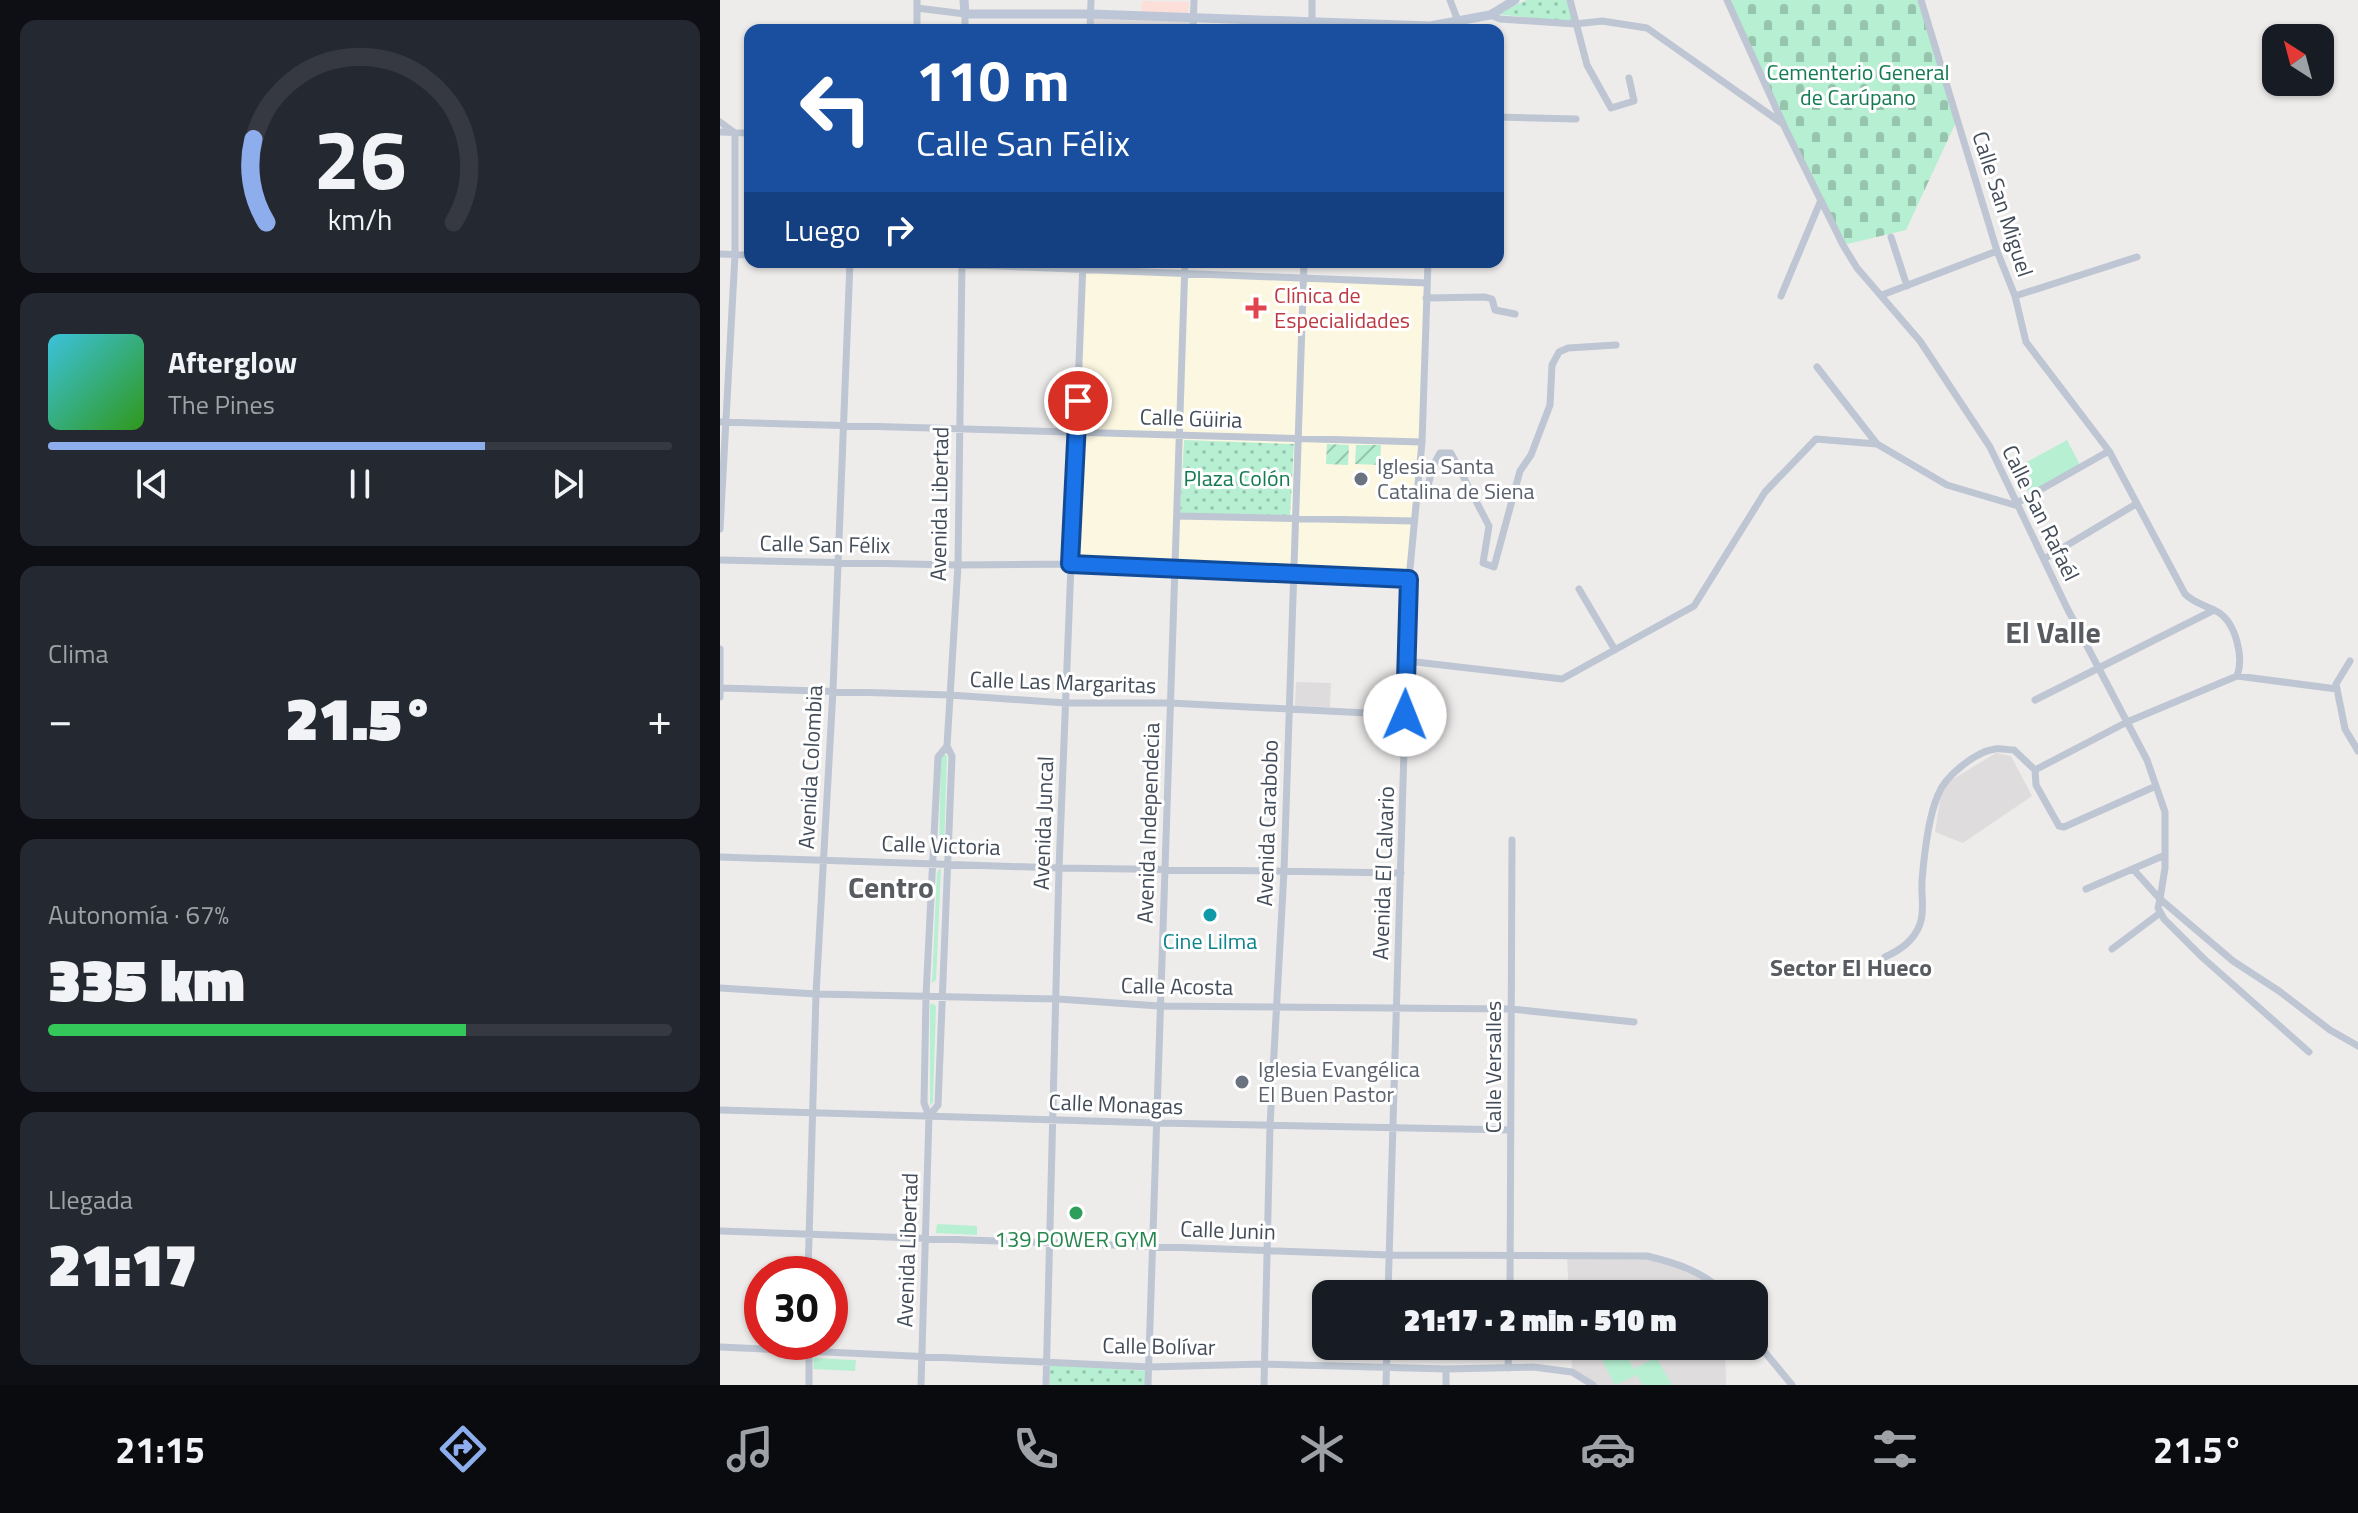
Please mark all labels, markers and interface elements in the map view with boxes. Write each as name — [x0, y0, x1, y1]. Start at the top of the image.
north arrow — [2262, 24, 2334, 96]
map controls — [2262, 24, 2334, 96]
text: 110 m — [916, 38, 1069, 123]
park label: Cementerio General de Carúpano — [1766, 55, 1950, 114]
icon: left — [784, 56, 888, 160]
text: 26 — [313, 94, 407, 220]
text: Calle San Félix — [916, 115, 1130, 170]
street label: Calle San Miguel — [1963, 127, 2043, 281]
text: km/h — [328, 198, 392, 241]
text: Luego — [784, 207, 861, 253]
icon: right — [877, 208, 921, 252]
place label: Clínica de Especialidades — [1274, 278, 1410, 337]
marker: Clínica de Especialidades — [1245, 297, 1267, 319]
text: Afterglow — [168, 339, 297, 385]
pin — [1044, 367, 1112, 435]
icon: arrive — [1056, 379, 1100, 423]
text: The Pines — [168, 385, 275, 424]
street label: Calle Güiria — [1139, 399, 1243, 437]
street label: Avenida Libertad — [921, 427, 957, 581]
street label: Calle San Rafaél — [1993, 439, 2089, 587]
place label: Iglesia Santa Catalina de Siena — [1377, 449, 1535, 508]
park label: Plaza Colón — [1184, 461, 1290, 495]
icon: previous — [130, 462, 174, 506]
icon: pause — [338, 462, 382, 506]
icon: next — [546, 462, 590, 506]
marker: Iglesia Santa Catalina de Siena — [1352, 470, 1370, 488]
street label: Calle San Félix — [759, 526, 891, 562]
district label: El Valle — [2005, 609, 2101, 655]
text: Clima — [48, 634, 109, 673]
street label: Calle Las Margaritas — [969, 662, 1157, 702]
text: 21.5° — [286, 672, 434, 763]
position arrow — [1363, 673, 1447, 757]
street label: Avenida Colombia — [789, 684, 831, 850]
text: − — [48, 685, 73, 752]
text: + — [647, 685, 672, 752]
street label: Avenida Independecia — [1128, 722, 1168, 924]
street label: Avenida Carabobo — [1247, 739, 1287, 907]
street label: Avenida Juncal — [1024, 755, 1062, 891]
street label: Avenida El Calvario — [1363, 785, 1403, 961]
street label: Calle Victoria — [881, 826, 1001, 864]
district label: Centro — [848, 864, 934, 910]
text: Autonomía · 67% — [48, 895, 229, 934]
marker: Cine Lilma — [1201, 906, 1219, 924]
place label: Cine Lilma — [1163, 924, 1257, 958]
text: 335 km — [48, 933, 245, 1024]
district label: Sector El Hueco — [1770, 949, 1932, 985]
street label: Calle Acosta — [1121, 968, 1233, 1004]
street label: Calle Versalles — [1476, 1001, 1510, 1133]
place label: Iglesia Evangélica El Buen Pastor — [1258, 1052, 1420, 1111]
marker: Iglesia Evangélica El Buen Pastor — [1233, 1073, 1251, 1091]
street label: Calle Monagas — [1048, 1085, 1184, 1123]
street label: Avenida Libertad — [887, 1172, 927, 1328]
text: Llegada — [48, 1180, 133, 1219]
marker: 139 POWER GYM — [1067, 1204, 1085, 1222]
street label: Calle Junin — [1180, 1211, 1276, 1249]
text: 21:17 — [48, 1218, 197, 1309]
place label: 139 POWER GYM — [995, 1222, 1157, 1256]
speed limit sign: 30 — [744, 1256, 848, 1360]
text: 21:17 · 2 min · 510 m — [1404, 1297, 1676, 1343]
street label: Calle Bolívar — [1102, 1328, 1216, 1364]
icon: directions — [435, 1421, 491, 1477]
icon: music — [722, 1421, 778, 1477]
icon: phone — [1008, 1421, 1064, 1477]
icon: climate — [1294, 1421, 1350, 1477]
icon: car — [1580, 1421, 1636, 1477]
icon: filters — [1867, 1421, 1923, 1477]
text: 21:15 — [115, 1422, 205, 1477]
text: 21.5° — [2153, 1422, 2243, 1477]

